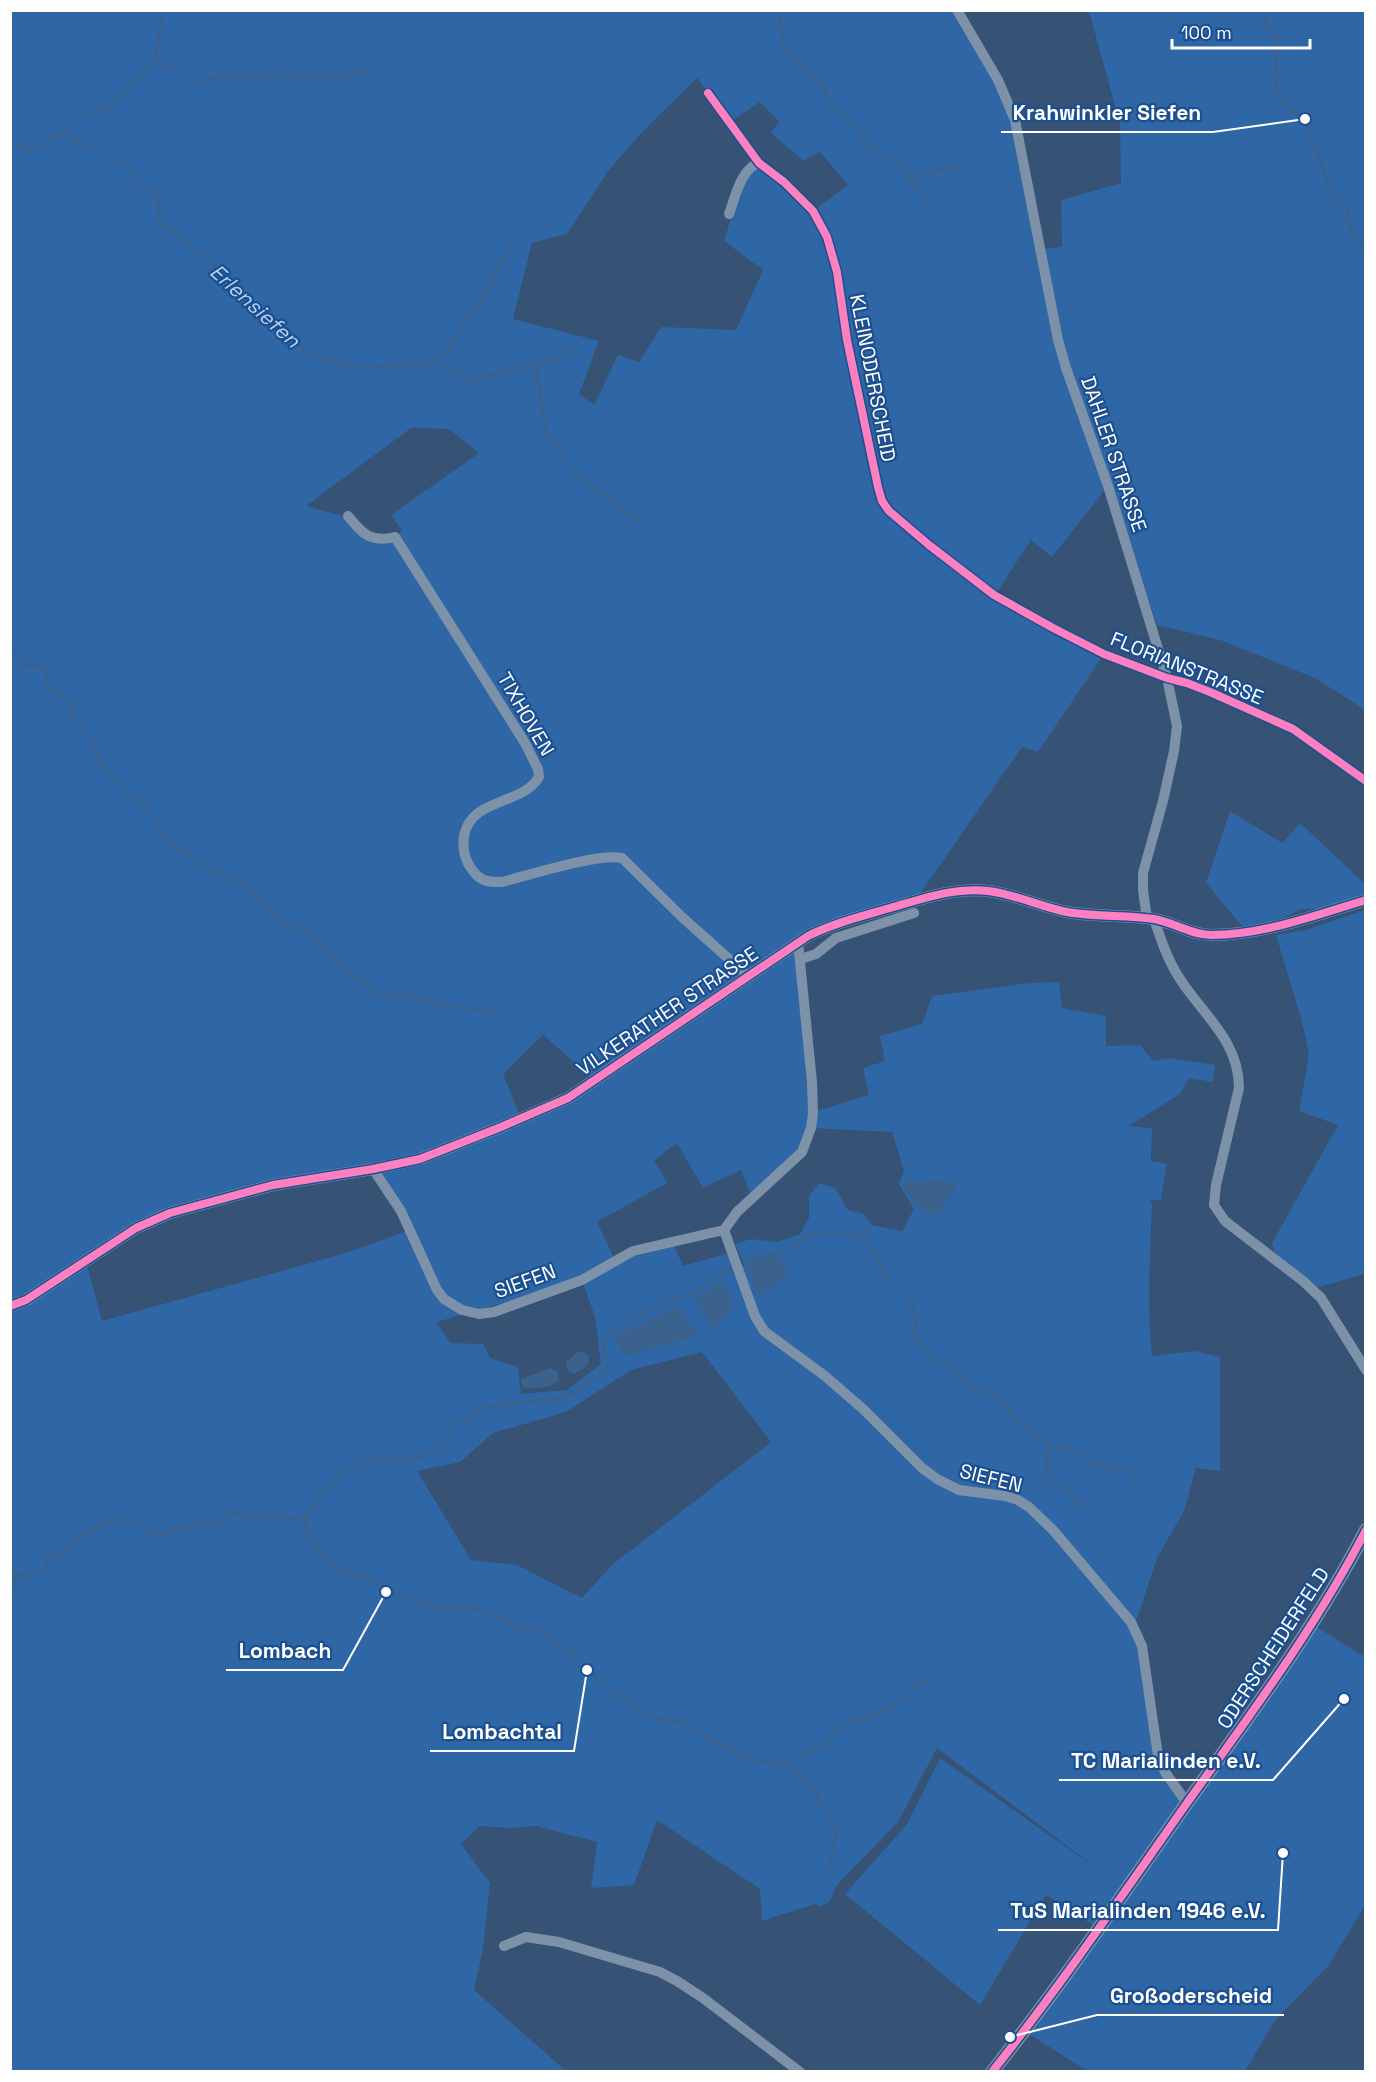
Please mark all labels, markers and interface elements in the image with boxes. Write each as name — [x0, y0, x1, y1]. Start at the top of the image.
scale bar — [1172, 12, 1310, 50]
text: 100 m — [1181, 21, 1232, 44]
callout: Krahwinkler Siefen — [1001, 93, 1213, 132]
text: Krahwinkler Siefen — [1013, 99, 1201, 126]
water label: Erlensiefen — [204, 258, 307, 354]
street label: KLEINODERSCHEID — [844, 292, 902, 464]
street label: DAHLER STRASSE — [1075, 373, 1153, 535]
street label: FLORIANSTRASSE — [1107, 626, 1267, 710]
street label: TIXHOVEN — [492, 667, 560, 761]
street label: VILKERATHER STRASSE — [571, 940, 763, 1082]
street label: SIEFEN — [491, 1258, 559, 1304]
street label: SIEFEN — [957, 1458, 1025, 1498]
street label: ODERSCHEIDERFELD — [1211, 1562, 1335, 1734]
callout: Lombach — [226, 1631, 343, 1670]
text: Lombach — [239, 1637, 331, 1664]
callout: Lombachtal — [430, 1712, 574, 1751]
text: Lombachtal — [442, 1718, 562, 1745]
callout: TC Marialinden e.V. — [1059, 1741, 1273, 1780]
text: TC Marialinden e.V. — [1071, 1747, 1261, 1774]
callout: TuS Marialinden 1946 e.V. — [998, 1891, 1278, 1930]
text: TuS Marialinden 1946 e.V. — [1010, 1897, 1266, 1924]
callout: Großoderscheid — [1097, 1976, 1284, 2015]
text: Großoderscheid — [1110, 1982, 1272, 2009]

